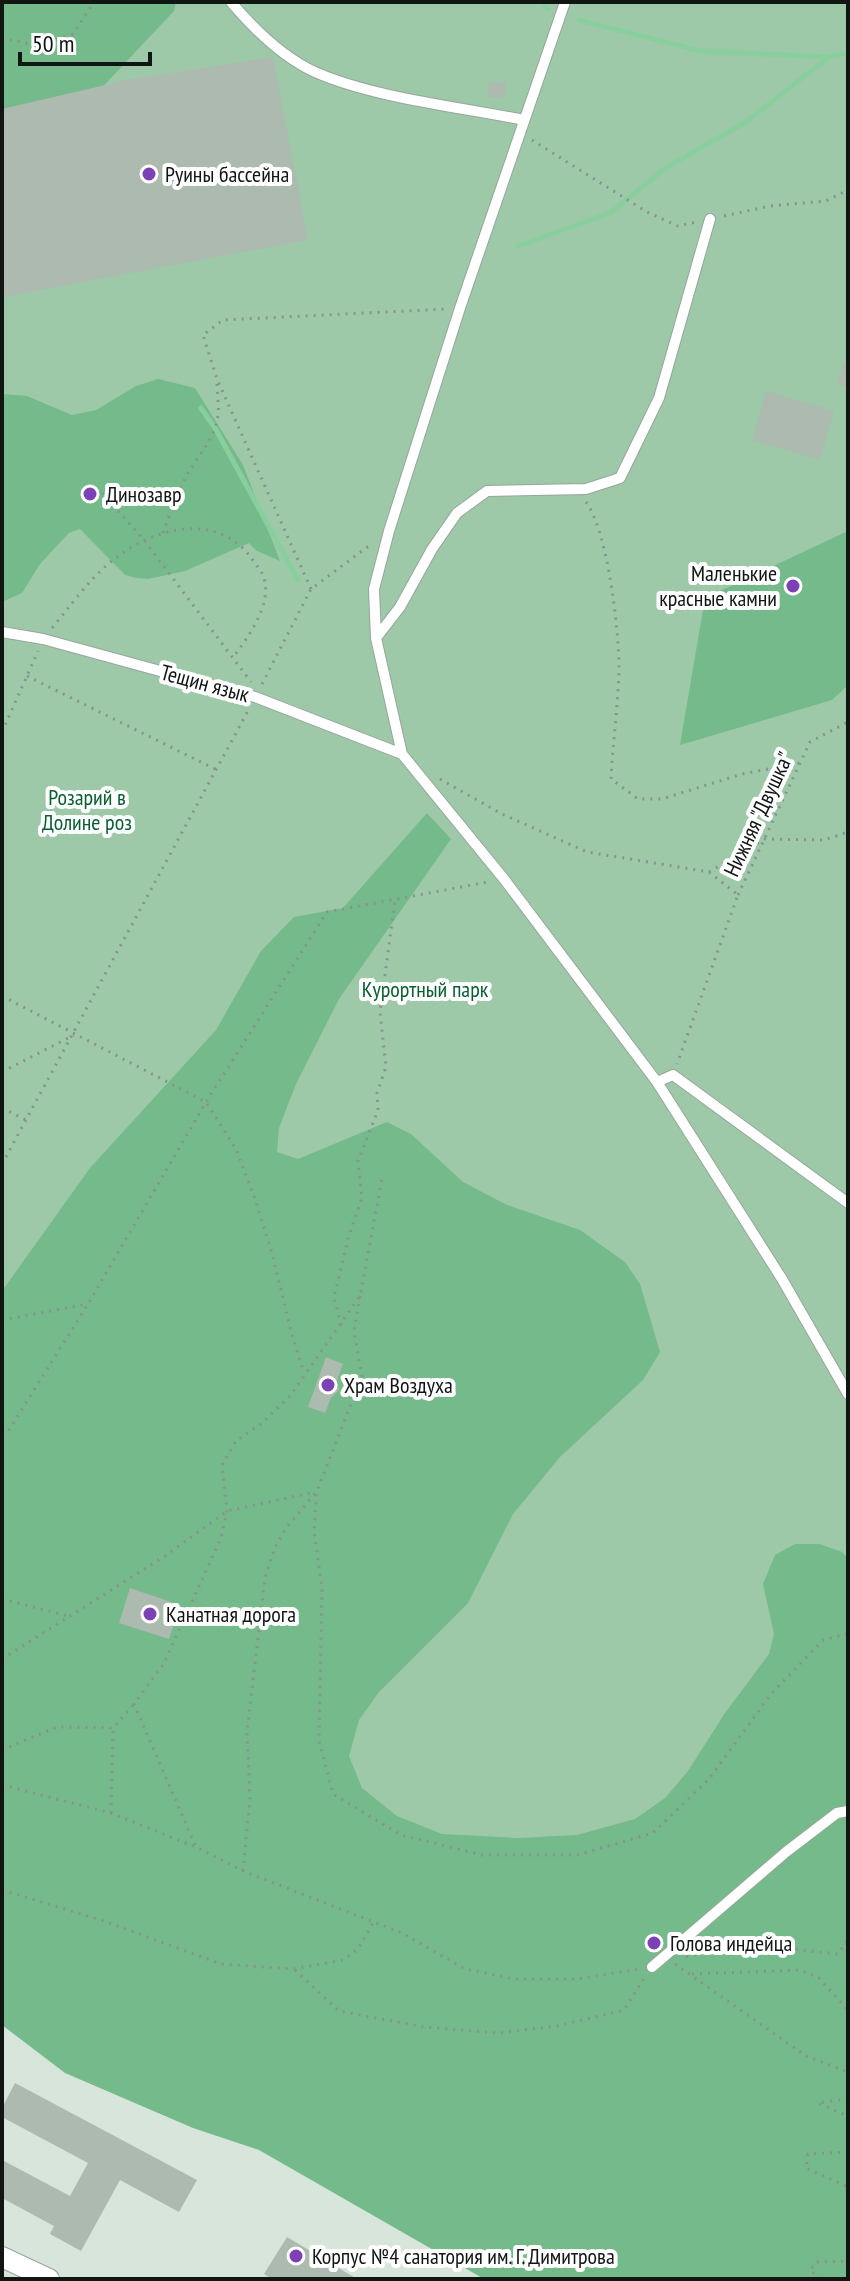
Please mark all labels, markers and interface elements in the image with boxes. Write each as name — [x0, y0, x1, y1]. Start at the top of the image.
scale bar — [20, 16, 150, 66]
text: 50 m — [32, 28, 74, 59]
place label: Руины бассейна — [165, 160, 289, 188]
marker: Руины бассейна — [140, 165, 158, 183]
place label: Динозавр — [106, 480, 182, 508]
marker: Динозавр — [81, 485, 99, 503]
place label: Маленькие красные камни — [659, 559, 777, 612]
marker: Маленькие красные камни — [784, 577, 802, 595]
street label: Тещин язык — [158, 658, 253, 708]
street label: Нижняя "Двушка" — [717, 747, 799, 881]
park label: Розарий в Долине роз — [42, 783, 132, 836]
park label: Курортный парк — [362, 975, 489, 1003]
place label: Храм Воздуха — [344, 1371, 453, 1399]
marker: Храм Воздуха — [319, 1376, 337, 1394]
place label: Канатная дорога — [166, 1600, 296, 1628]
marker: Канатная дорога — [141, 1605, 159, 1623]
place label: Голова индейца — [670, 1929, 792, 1957]
marker: Голова индейца — [645, 1934, 663, 1952]
place label: Корпус №4 санатория им. Г. Димитрова — [312, 2242, 615, 2270]
marker: Корпус №4 санатория им. Г. Димитрова — [287, 2247, 305, 2265]

